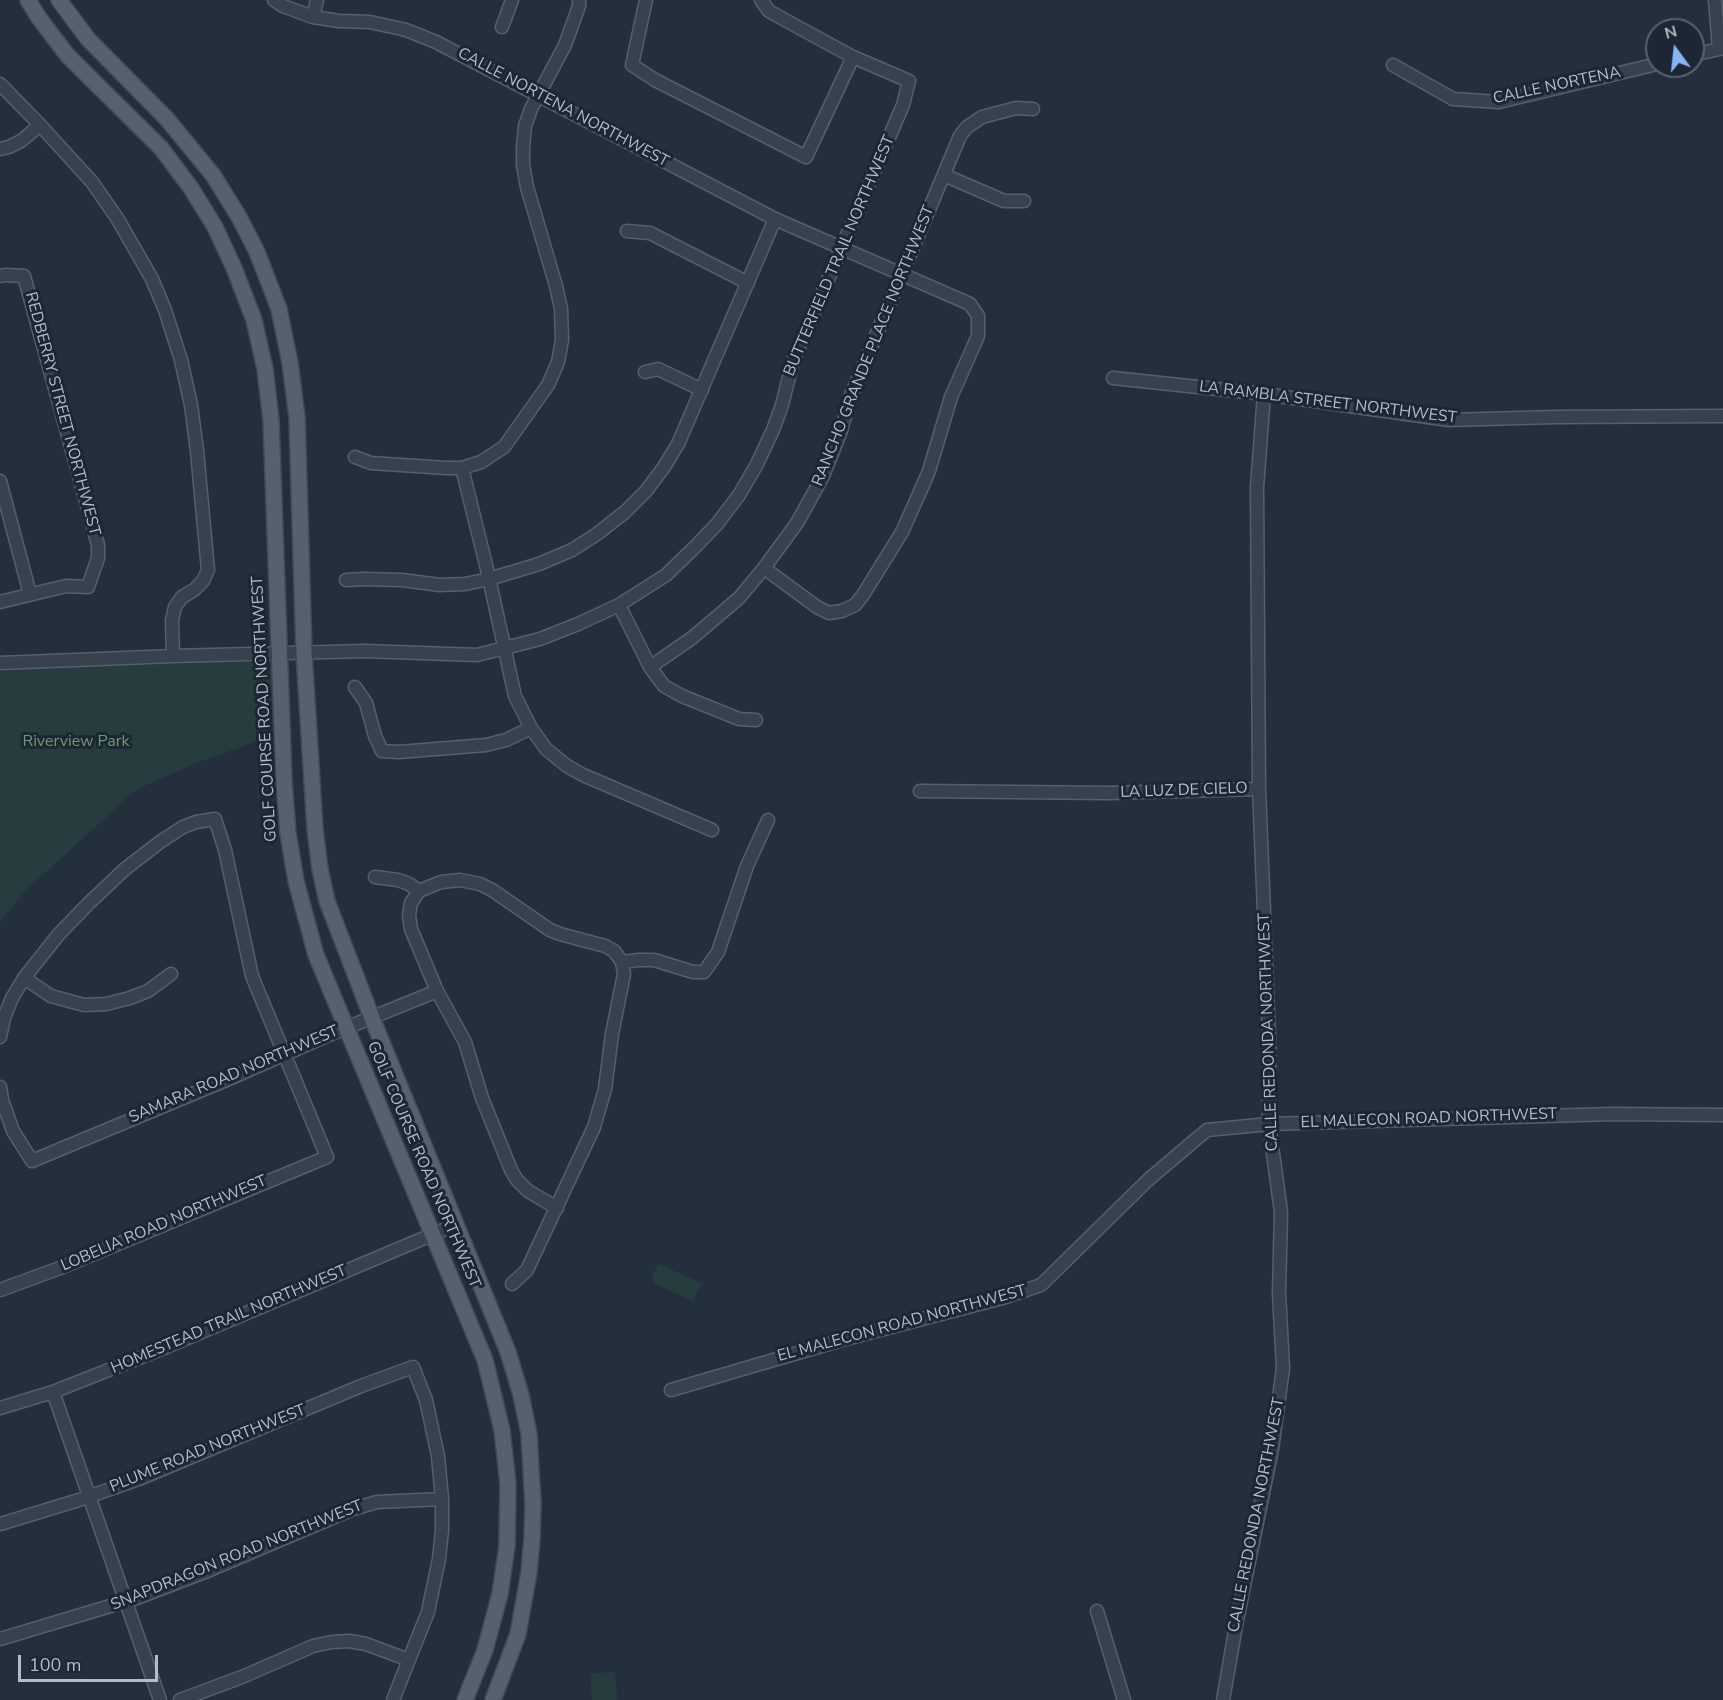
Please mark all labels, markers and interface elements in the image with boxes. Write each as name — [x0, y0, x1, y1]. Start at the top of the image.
north arrow — [1645, 18, 1705, 78]
text: N — [1662, 20, 1679, 45]
street label: CALLE NORTENA NORTHWEST — [454, 44, 672, 172]
street label: CALLE NORTENA — [1491, 63, 1623, 109]
street label: BUTTERFIELD TRAIL NORTHWEST — [780, 133, 900, 379]
street label: RANCHO GRANDE PLACE NORTHWEST — [809, 203, 939, 489]
street label: REDBERRY STREET NORTHWEST — [20, 290, 104, 538]
street label: LA RAMBLA STREET NORTHWEST — [1198, 378, 1458, 428]
street label: GOLF COURSE ROAD NORTHWEST — [248, 575, 282, 843]
park label: Riverview Park — [22, 732, 130, 752]
street label: LA LUZ DE CIELO — [1120, 779, 1248, 803]
street label: CALLE REDONDA NORTHWEST — [1255, 912, 1283, 1152]
street label: SAMARA ROAD NORTHWEST — [126, 1022, 342, 1128]
street label: GOLF COURSE ROAD NORTHWEST — [362, 1039, 484, 1291]
street label: EL MALECON ROAD NORTHWEST — [1300, 1105, 1558, 1133]
street label: LOBELIA ROAD NORTHWEST — [58, 1172, 270, 1276]
street label: HOMESTEAD TRAIL NORTHWEST — [108, 1261, 350, 1379]
street label: EL MALECON ROAD NORTHWEST — [776, 1282, 1028, 1366]
street label: CALLE REDONDA NORTHWEST — [1225, 1396, 1289, 1634]
street label: PLUME ROAD NORTHWEST — [107, 1401, 309, 1497]
street label: SNAPDRAGON ROAD NORTHWEST — [108, 1497, 366, 1615]
scale bar — [21, 1643, 160, 1681]
text: 100 m — [29, 1653, 81, 1677]

